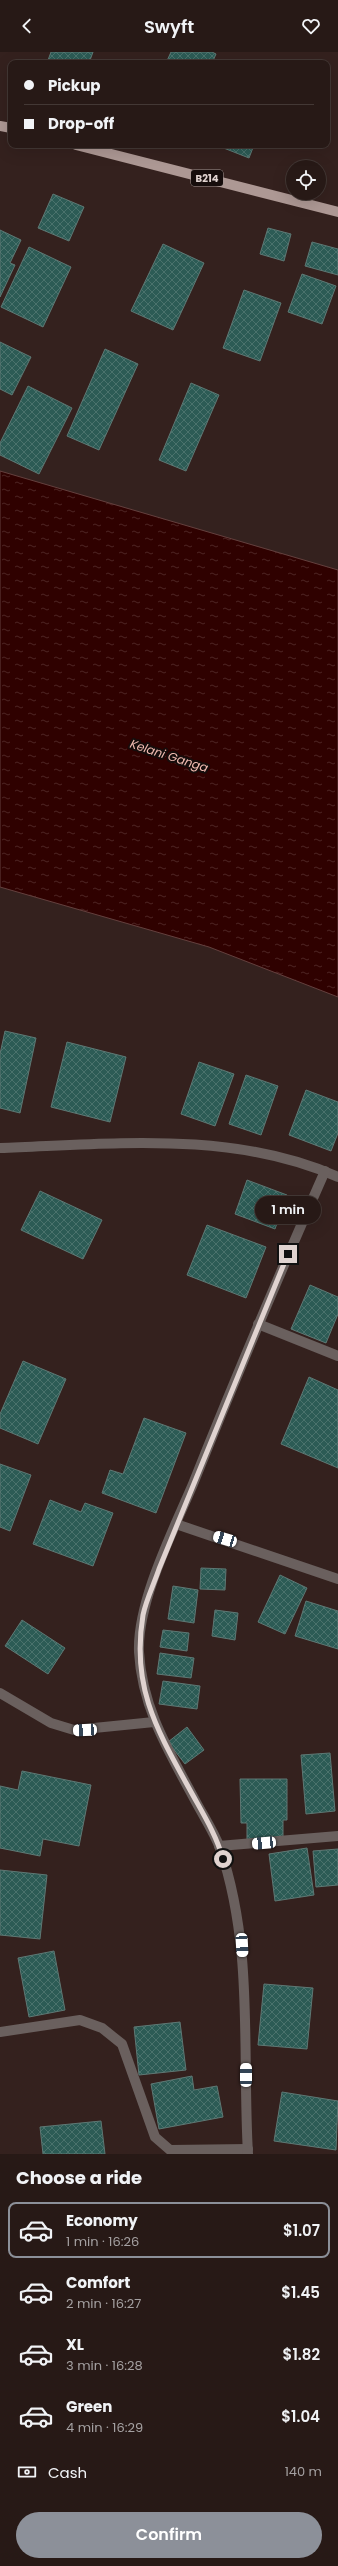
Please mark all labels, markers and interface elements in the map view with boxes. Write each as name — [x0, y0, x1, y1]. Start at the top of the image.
text: Swyft — [144, 14, 194, 39]
icon: back — [16, 15, 38, 37]
icon: heart — [300, 15, 322, 37]
text: Pickup — [48, 75, 100, 96]
text: Drop-off — [48, 113, 114, 134]
map controls — [286, 160, 326, 200]
button: locate — [286, 160, 326, 200]
road number: B214 — [191, 170, 223, 186]
water label: Kelani Ganga — [128, 735, 210, 776]
callout: 1 min — [255, 1196, 321, 1224]
text: 1 min — [271, 1200, 305, 1219]
route end — [279, 1245, 297, 1263]
car — [212, 1530, 238, 1548]
car — [73, 1723, 97, 1737]
car — [252, 1836, 276, 1850]
route start — [214, 1850, 232, 1868]
car — [235, 1933, 249, 1957]
car — [240, 2063, 252, 2087]
text: Choose a ride — [16, 2165, 142, 2190]
text: Economy — [66, 2210, 138, 2231]
icon: car — [18, 2212, 54, 2248]
text: $1.07 — [283, 2220, 320, 2241]
text: 1 min · 16:26 — [66, 2232, 139, 2251]
text: Comfort — [66, 2272, 130, 2293]
icon: car — [18, 2274, 54, 2310]
text: $1.45 — [281, 2282, 320, 2303]
text: 2 min · 16:27 — [66, 2294, 141, 2313]
text: XL — [66, 2334, 84, 2355]
icon: car — [18, 2336, 54, 2372]
text: $1.82 — [283, 2344, 320, 2365]
text: 3 min · 16:28 — [66, 2356, 143, 2375]
text: Green — [66, 2396, 112, 2417]
icon: car — [18, 2398, 54, 2434]
text: $1.04 — [281, 2406, 320, 2427]
text: 4 min · 16:29 — [66, 2418, 143, 2437]
icon: cash — [16, 2461, 38, 2483]
text: Cash — [48, 2462, 87, 2483]
text: 140 m — [285, 2462, 322, 2481]
button: Confirm — [16, 2512, 322, 2558]

